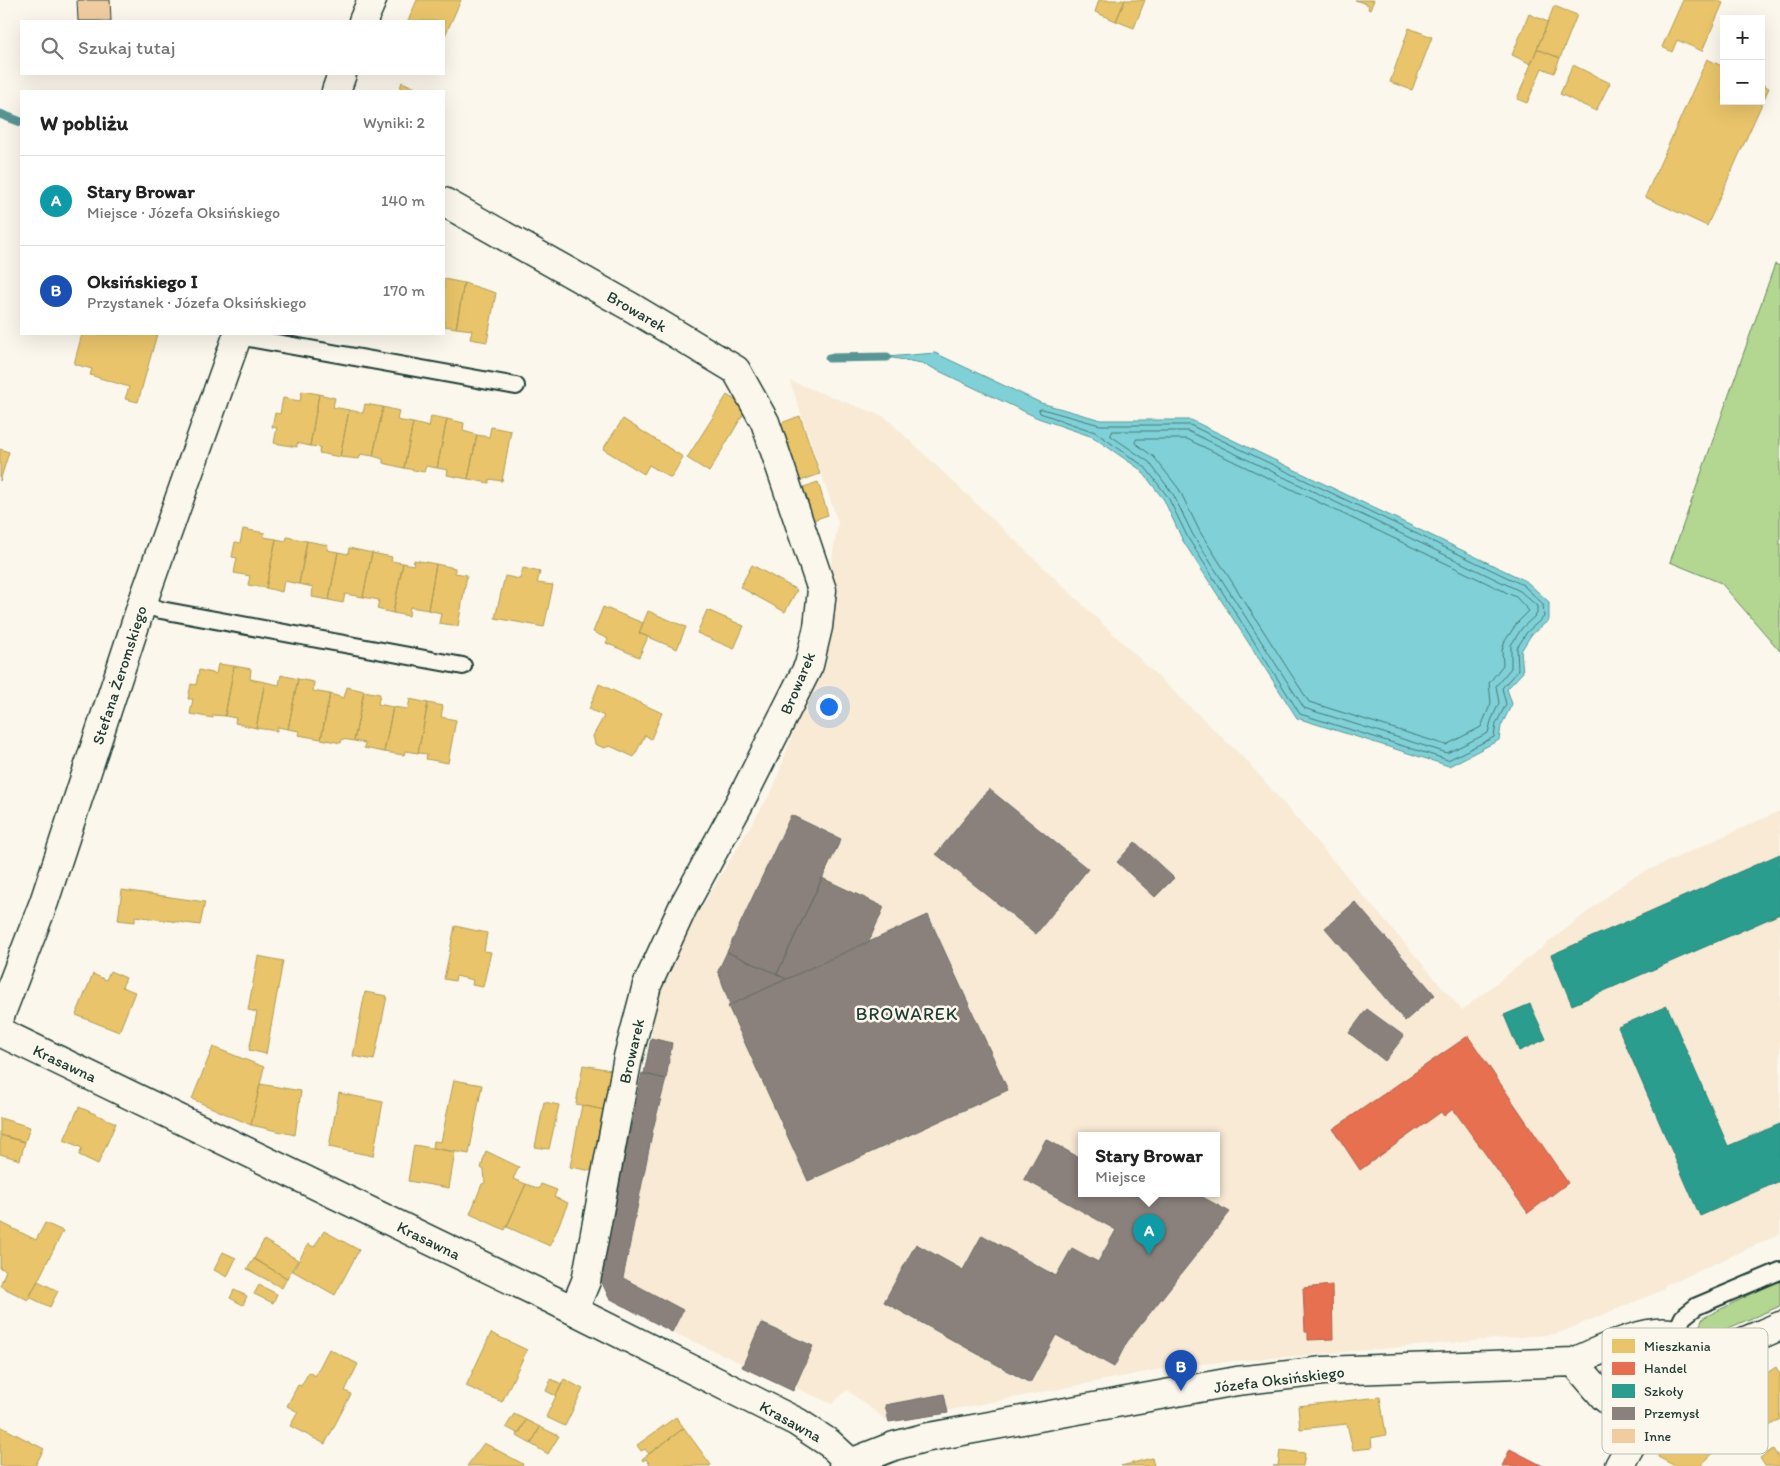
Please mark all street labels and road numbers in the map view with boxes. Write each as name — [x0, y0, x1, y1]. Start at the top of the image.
street label: Browarek — [603, 287, 671, 337]
street label: Stefana Żeromskiego — [88, 603, 151, 747]
street label: Browarek — [776, 648, 819, 717]
street label: Browarek — [615, 1016, 648, 1085]
street label: Krasawna — [30, 1040, 100, 1087]
street label: Krasawna — [394, 1217, 464, 1264]
street label: Józefa Oksińskiego — [1213, 1362, 1346, 1397]
street label: Krasawna — [756, 1397, 826, 1447]

